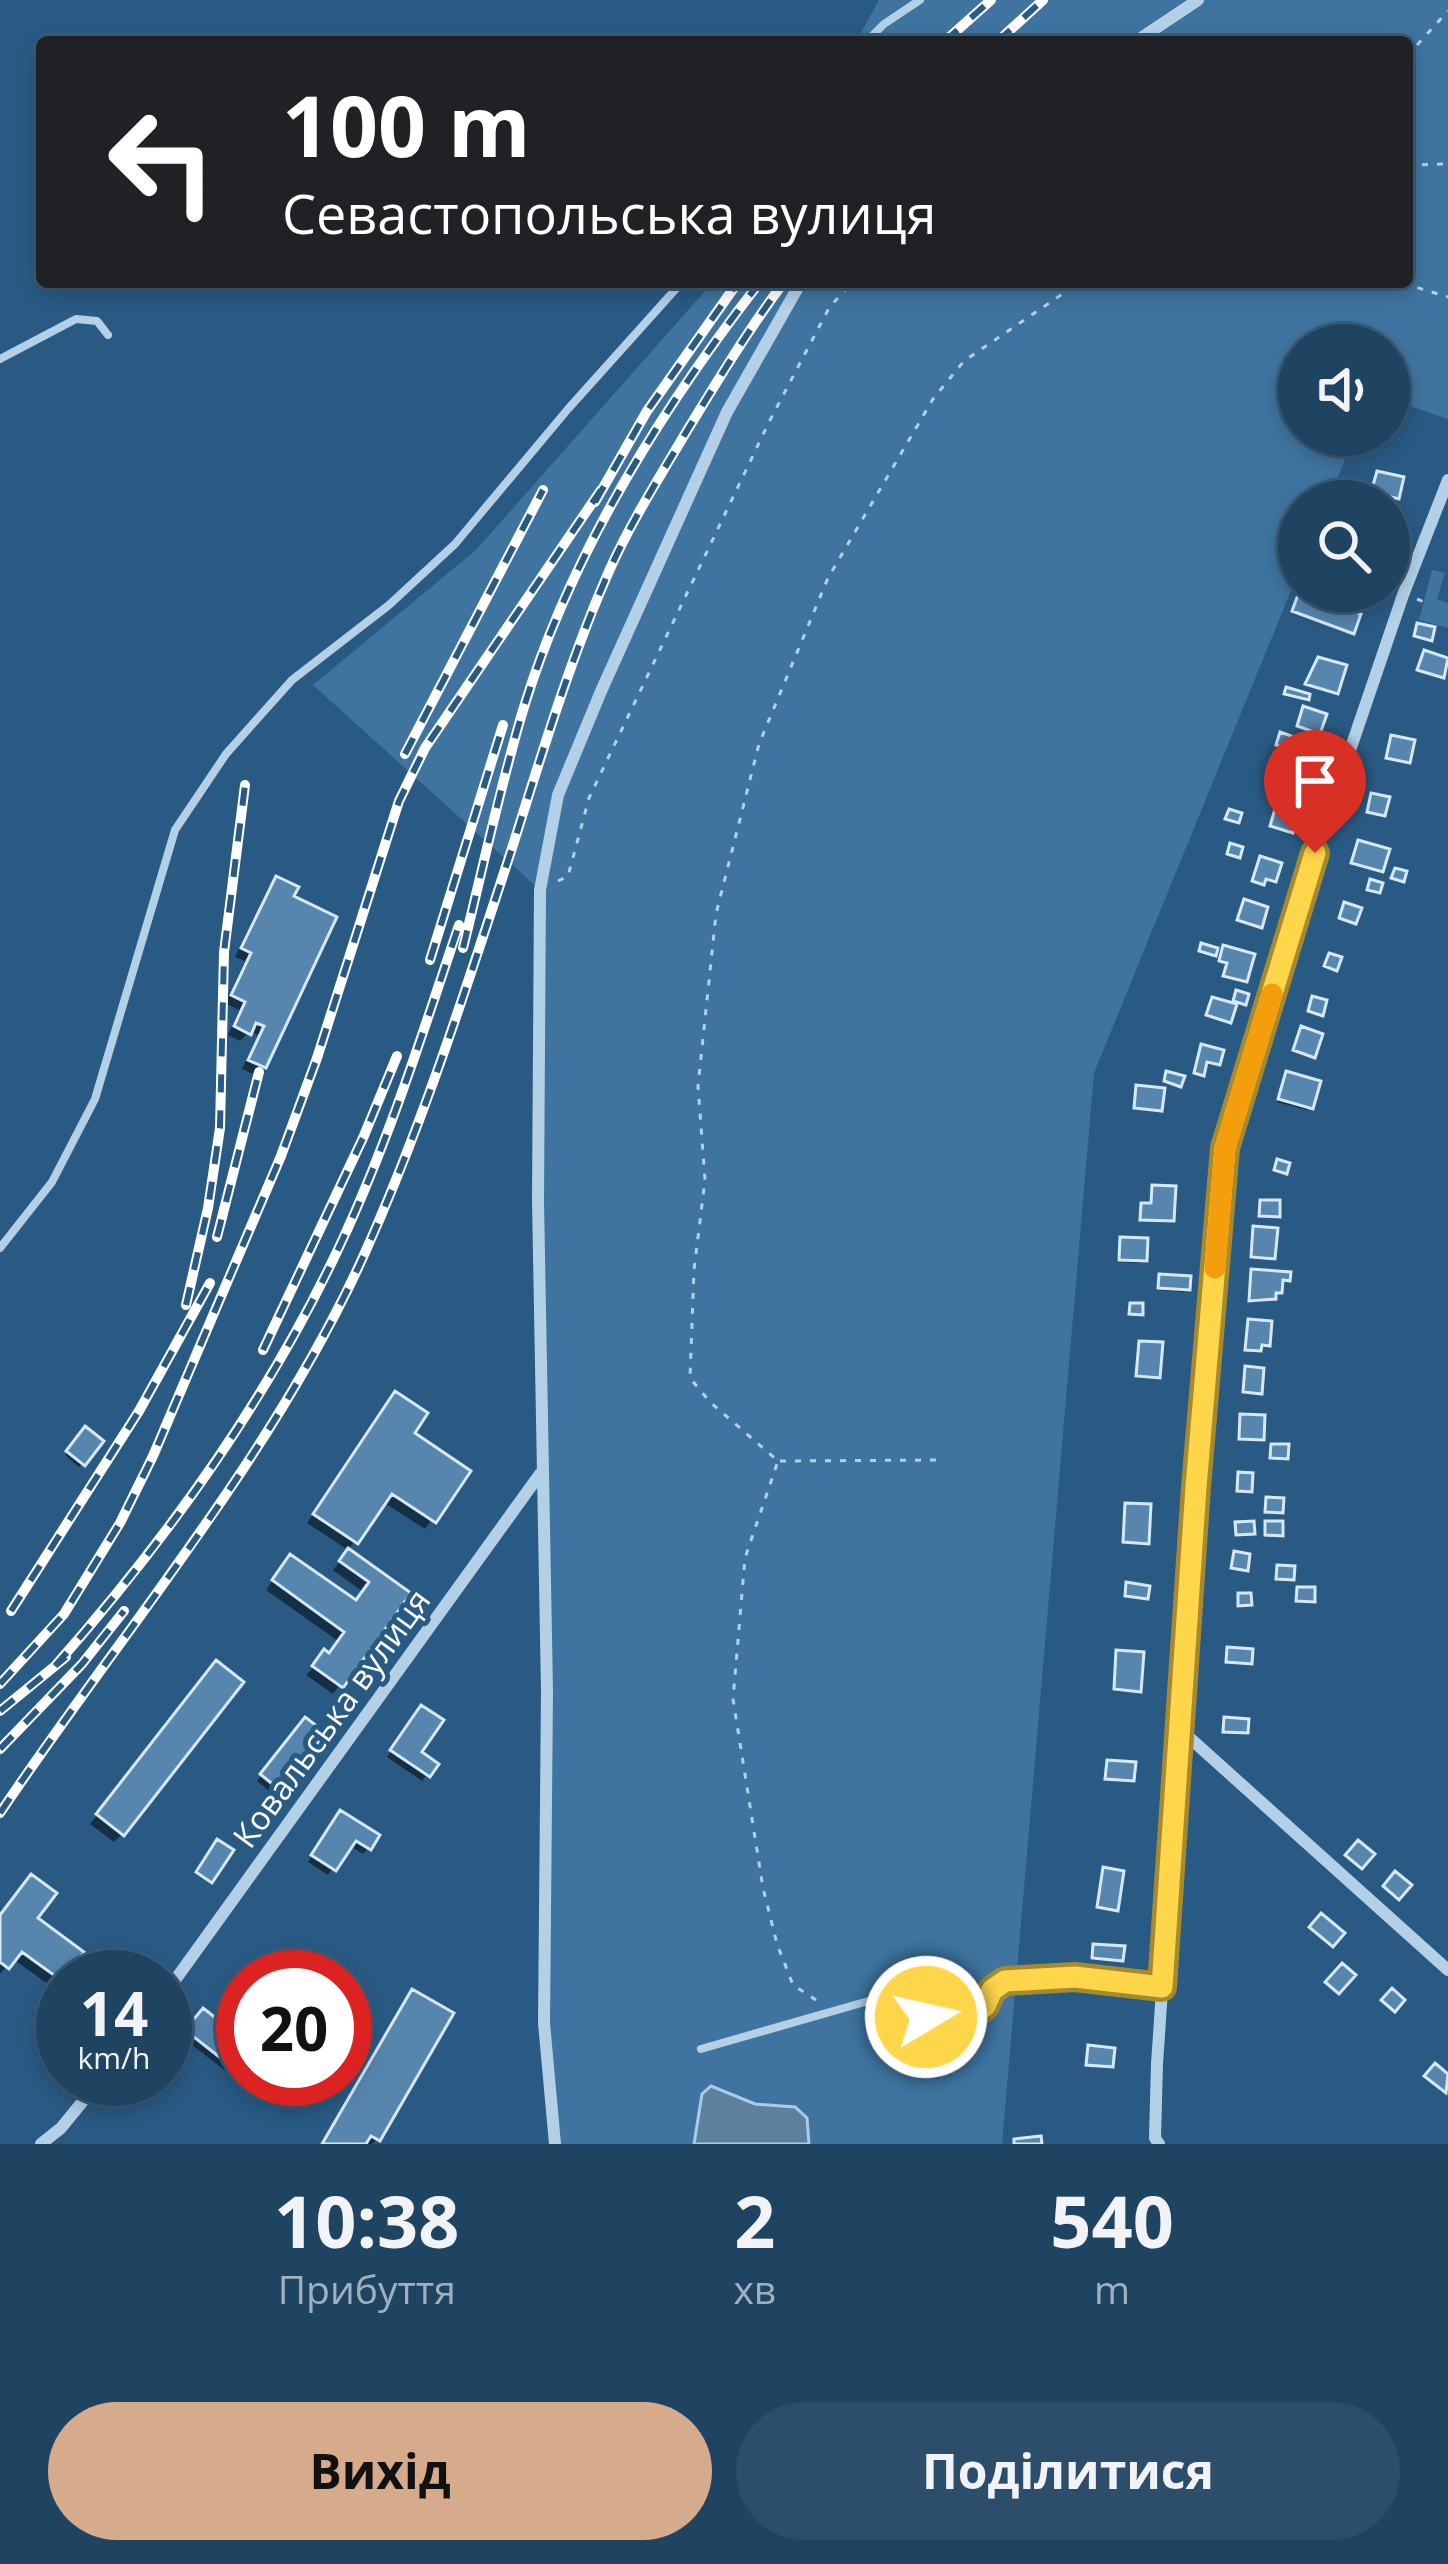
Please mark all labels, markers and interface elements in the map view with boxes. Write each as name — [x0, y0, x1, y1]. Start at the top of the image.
text: 100 m — [282, 67, 530, 182]
icon: left — [84, 84, 240, 240]
text: Севастопольська вулиця — [282, 176, 937, 250]
map controls — [1278, 324, 1410, 612]
button: sound — [1278, 324, 1410, 456]
button: search — [1278, 480, 1410, 612]
pin — [1264, 730, 1366, 853]
icon: arrive — [1282, 748, 1348, 814]
street label: Ковальська вулиця — [222, 1580, 440, 1856]
speed limit sign: 20 — [216, 1950, 372, 2106]
position arrow — [863, 1954, 989, 2080]
text: 14 — [80, 1972, 148, 2054]
text: km/h — [78, 2037, 150, 2078]
text: 10:38 — [274, 2171, 459, 2269]
text: 2 — [734, 2171, 775, 2269]
text: 540 — [1050, 2171, 1174, 2269]
text: Прибуття — [278, 2262, 456, 2315]
text: хв — [733, 2262, 776, 2315]
text: m — [1094, 2262, 1130, 2315]
button: Вихід — [48, 2402, 712, 2540]
button: Поділитися — [736, 2402, 1400, 2540]

